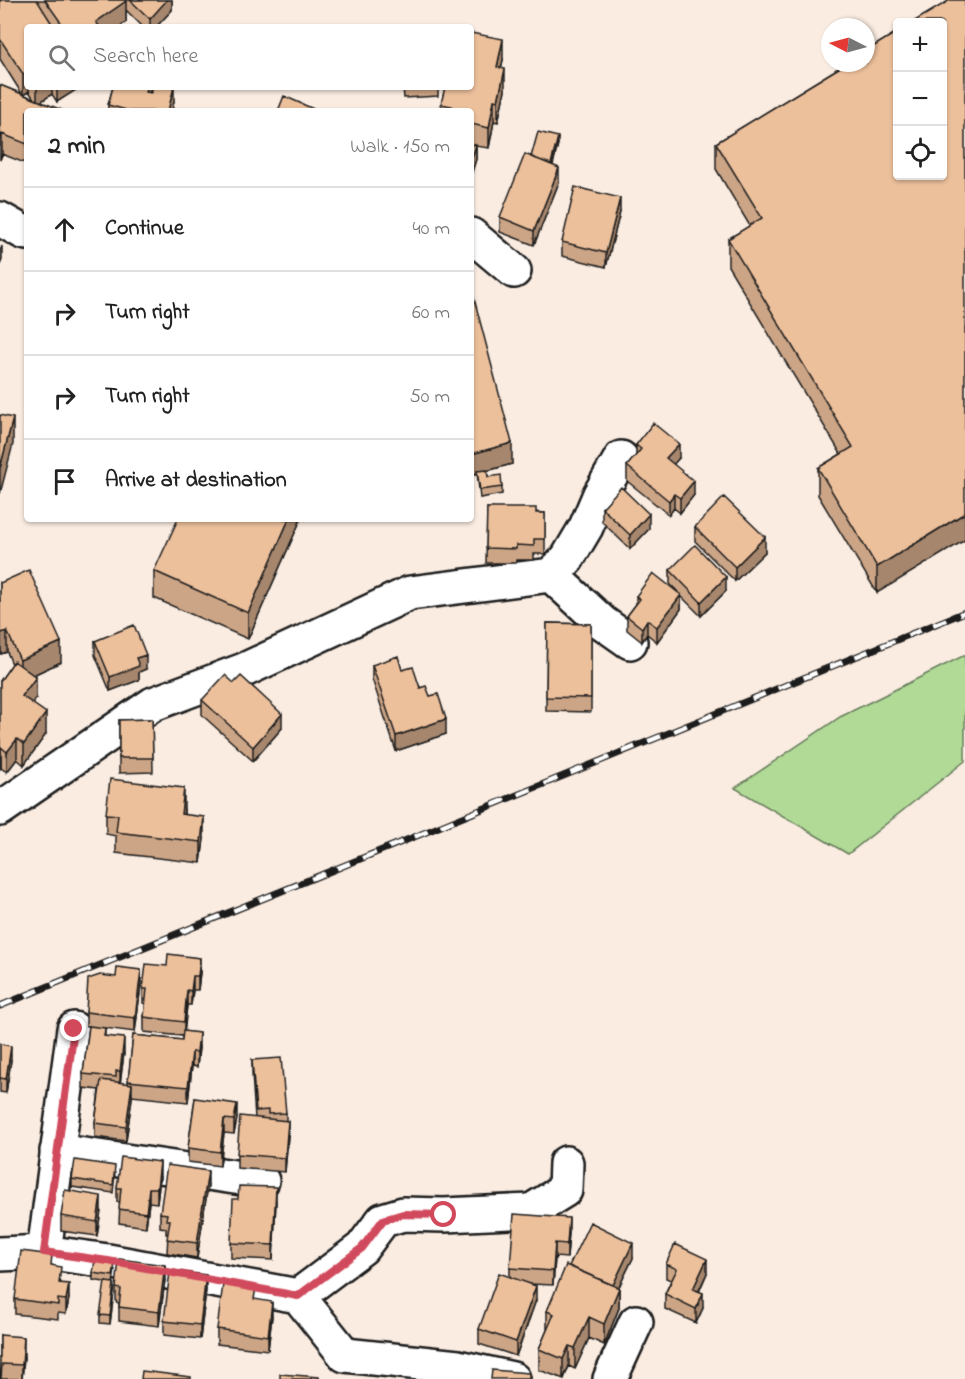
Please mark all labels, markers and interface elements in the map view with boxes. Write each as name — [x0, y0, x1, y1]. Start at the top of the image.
north arrow — [821, 18, 875, 72]
map controls — [893, 18, 947, 180]
button: + — [893, 18, 947, 72]
search box — [24, 24, 474, 90]
icon: search — [45, 41, 78, 74]
text: Search here — [93, 41, 198, 73]
button: − — [893, 72, 947, 126]
button: locate — [893, 126, 947, 180]
text: 2 min — [48, 128, 105, 166]
text: Walk · 150 m — [350, 133, 450, 162]
icon: ahead — [48, 213, 81, 246]
text: Continue — [105, 213, 184, 245]
text: 40 m — [413, 215, 450, 244]
icon: right — [48, 297, 81, 330]
text: Turn right — [105, 297, 190, 329]
text: 60 m — [412, 299, 450, 328]
icon: right — [48, 381, 81, 414]
text: Turn right — [105, 381, 190, 413]
text: 50 m — [409, 383, 450, 412]
icon: arrive — [48, 465, 81, 498]
text: Arrive at destination — [105, 465, 287, 497]
route end — [60, 1015, 86, 1041]
route start — [430, 1201, 456, 1227]

